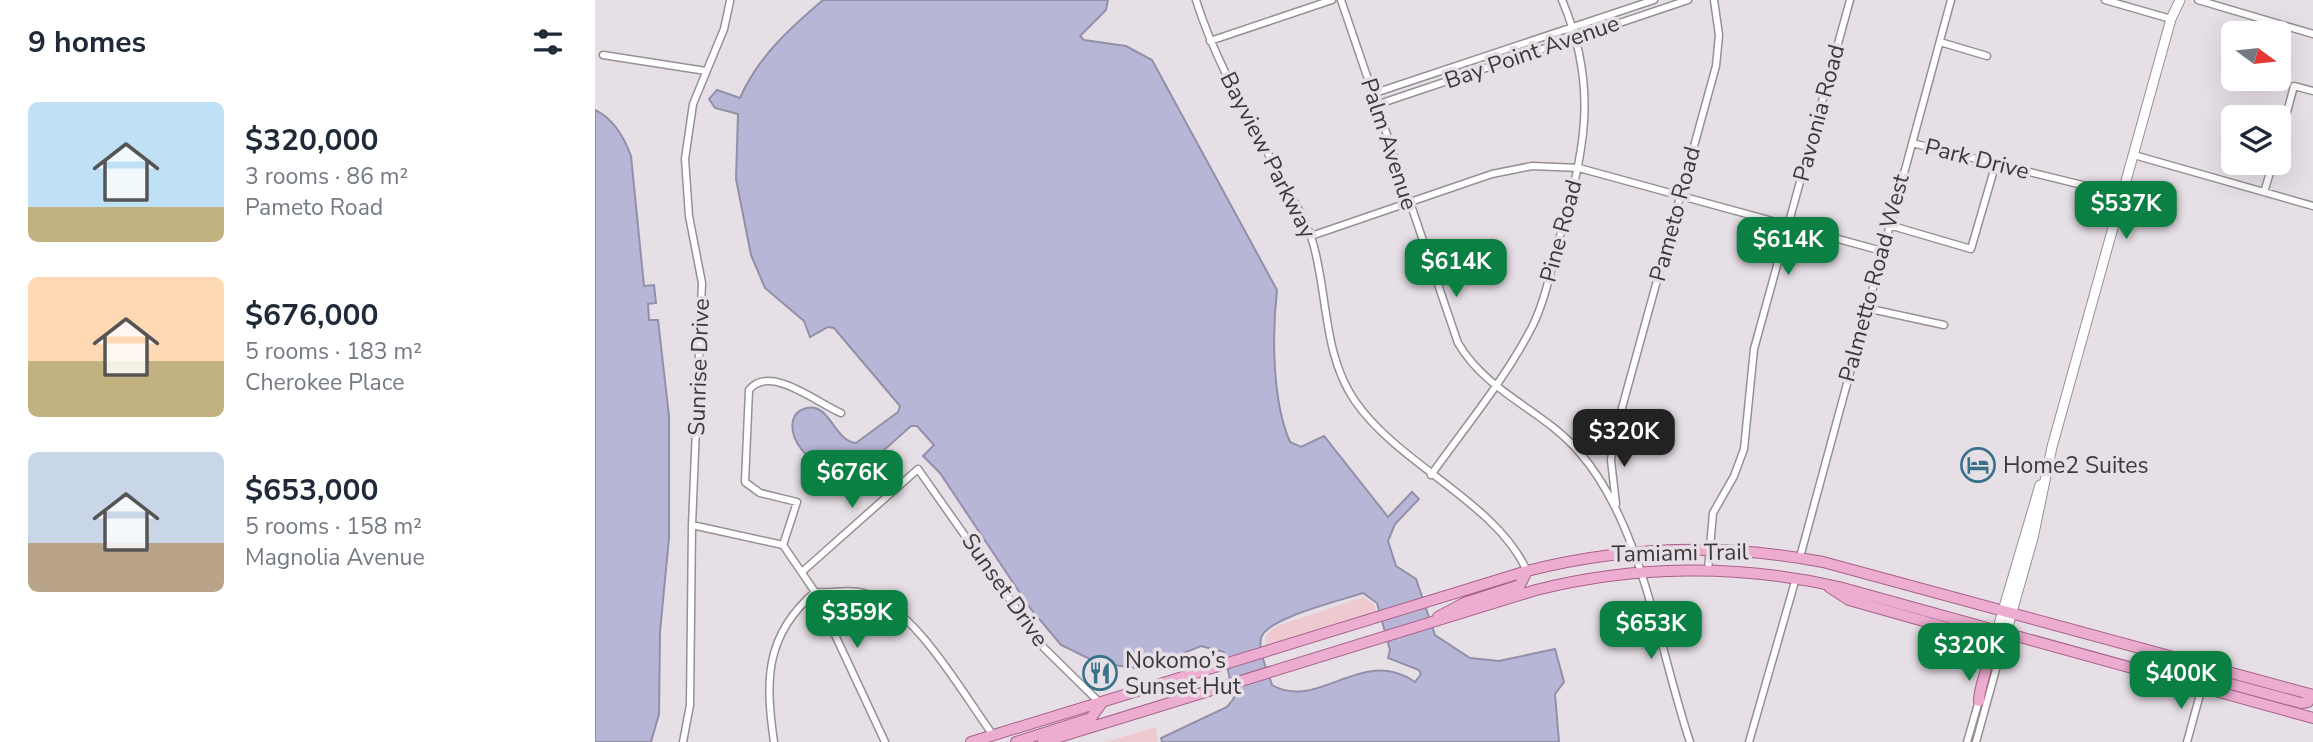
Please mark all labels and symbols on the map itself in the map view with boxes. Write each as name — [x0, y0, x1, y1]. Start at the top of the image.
street label: Bay Point Avenue — [1441, 8, 1623, 96]
north arrow — [2221, 21, 2291, 91]
street label: Pavonia Road — [1786, 41, 1852, 185]
street label: Bayview Parkway — [1213, 66, 1323, 244]
street label: Palm Avenue — [1353, 74, 1425, 214]
street label: Park Drive — [1922, 131, 2032, 187]
street label: Pameto Road — [1642, 143, 1708, 285]
street label: Palmetto Road West — [1831, 170, 1917, 385]
street label: Pine Road — [1532, 176, 1590, 286]
pin: $537K — [2077, 182, 2175, 241]
pin: $614K — [1739, 218, 1837, 277]
pin: $614K — [1407, 240, 1505, 299]
street label: Sunrise Drive — [681, 298, 717, 436]
pin: $320K — [1575, 410, 1673, 469]
hotel icon: Home2 Suites — [1959, 446, 1997, 484]
pin: $676K — [803, 450, 901, 510]
place label: Home2 Suites — [2003, 450, 2149, 481]
street label: Sunset Drive — [954, 527, 1056, 653]
street label: Tamiami Trail — [1611, 536, 1749, 570]
pin: $359K — [808, 590, 906, 650]
pin: $653K — [1602, 602, 1700, 661]
pin: $320K — [1920, 624, 2018, 683]
place label: Nokomo’s Sunset Hut — [1125, 645, 1242, 702]
pin: $400K — [2132, 652, 2230, 711]
restaurant icon: Nokomo’s Sunset Hut — [1081, 654, 1119, 692]

